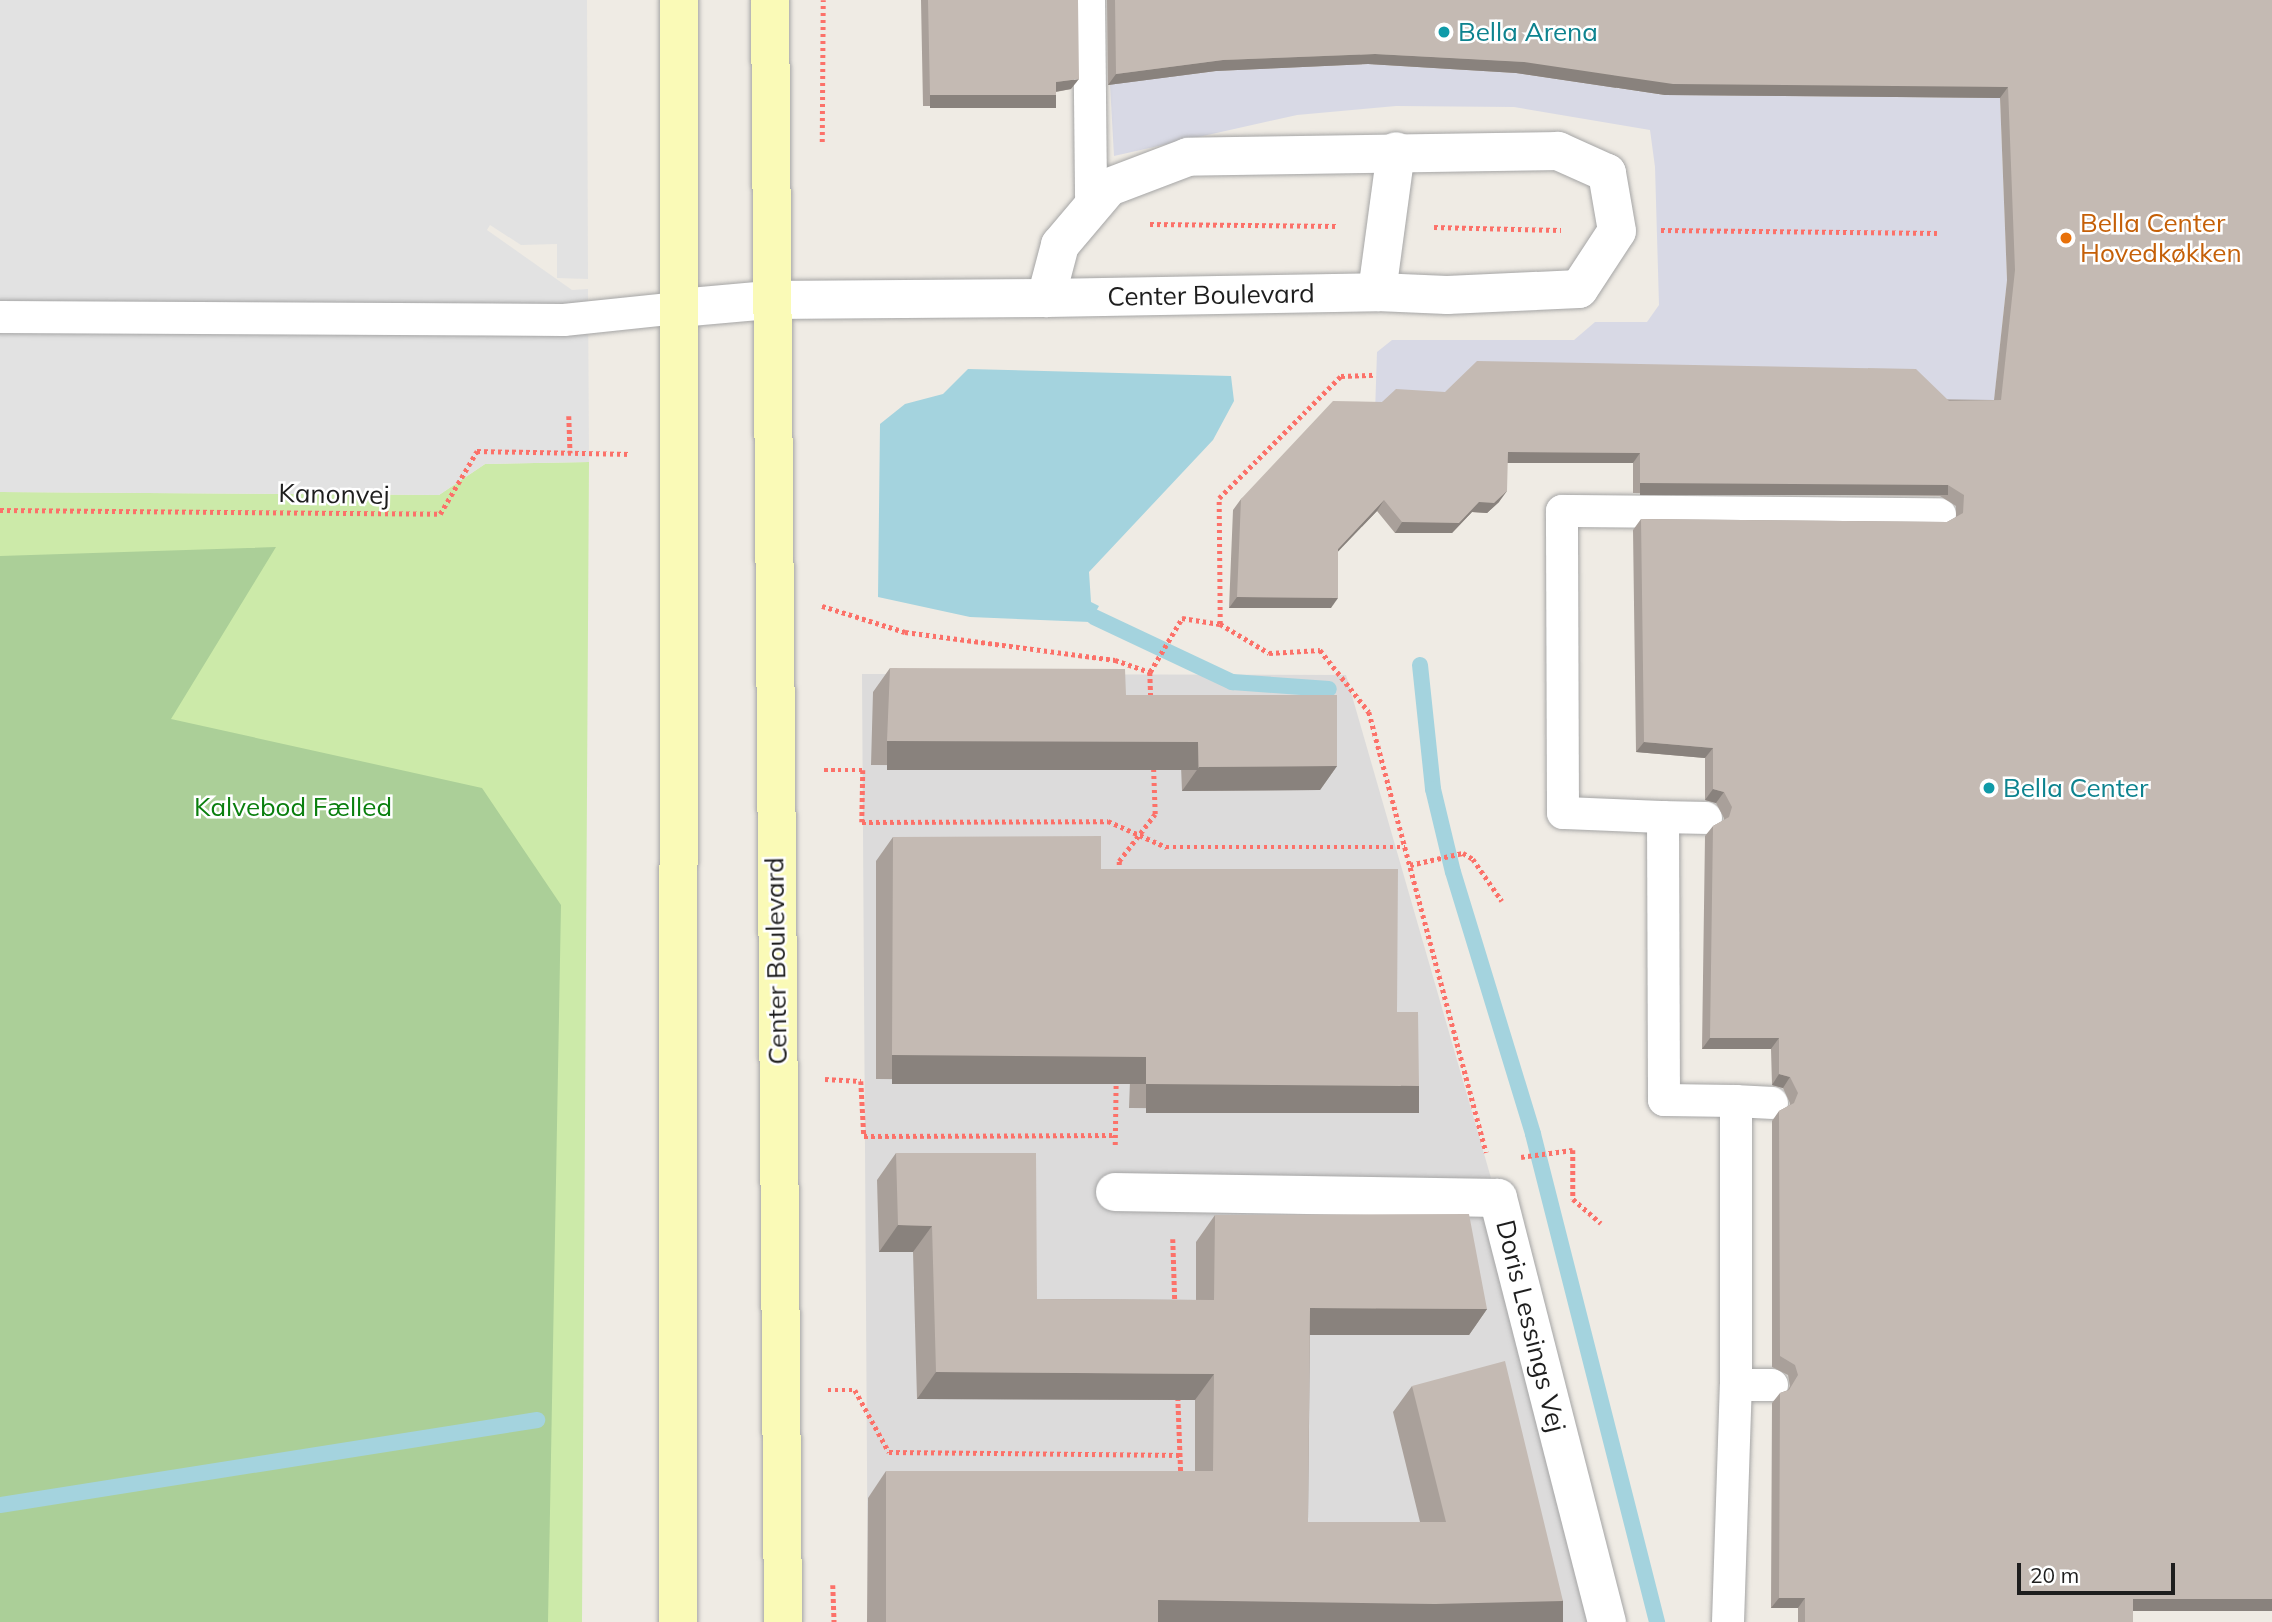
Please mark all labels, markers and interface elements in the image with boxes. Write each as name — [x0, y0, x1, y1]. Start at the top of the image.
place label: Bella Arena — [1458, 16, 1598, 48]
marker: Bella Arena — [1436, 24, 1452, 40]
place label: Bella Center Hovedkøkken — [2080, 207, 2242, 268]
marker: Bella Center Hovedkøkken — [2058, 230, 2074, 246]
street label: Center Boulevard — [1107, 278, 1315, 312]
street label: Kanonvej — [278, 477, 390, 511]
place label: Bella Center — [2003, 772, 2148, 804]
marker: Bella Center — [1981, 780, 1997, 796]
park label: Kalvebod Fælled — [194, 791, 392, 823]
street label: Center Boulevard — [759, 857, 793, 1065]
street label: Doris Lessings Vej — [1490, 1217, 1572, 1435]
scale bar — [2020, 1548, 2178, 1592]
text: 20 m — [2030, 1562, 2079, 1588]

